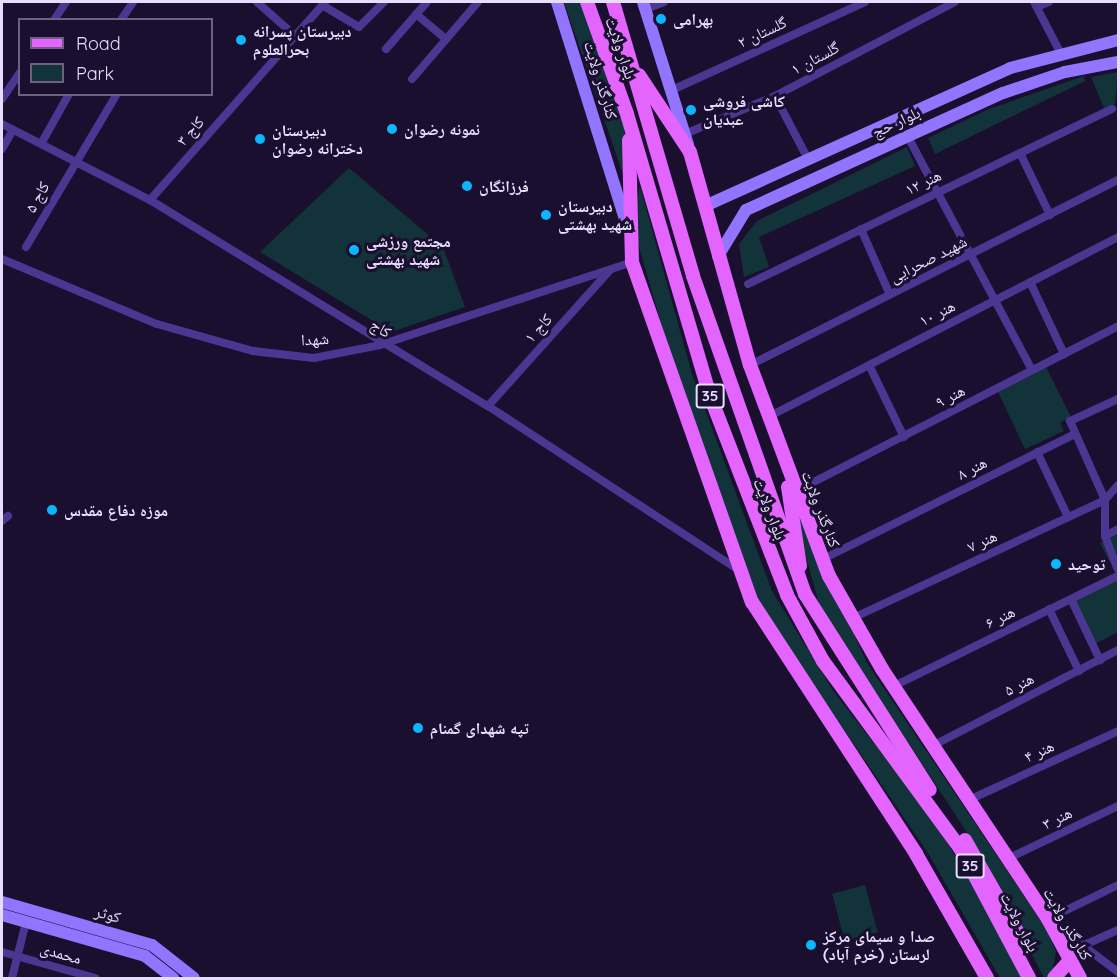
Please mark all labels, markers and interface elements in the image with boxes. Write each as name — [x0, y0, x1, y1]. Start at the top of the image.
place label: بهرامی — [673, 9, 713, 29]
marker: بهرامی — [654, 12, 668, 26]
street label: گلستان ۲ — [734, 12, 790, 52]
street label: بلوار ولایت — [601, 14, 641, 82]
legend — [18, 18, 213, 96]
place label: دبیرستان پسرانه بحرالعلوم — [253, 21, 352, 59]
text: Road — [76, 32, 121, 55]
marker: دبیرستان پسرانه بحرالعلوم — [234, 33, 248, 47]
street label: گلستان ۱ — [788, 37, 842, 79]
street label: کنارگذر ولایت — [580, 39, 622, 121]
text: Park — [76, 62, 114, 85]
place label: کاشی فروشی عبدیان — [703, 91, 785, 129]
marker: کاشی فروشی عبدیان — [684, 103, 698, 117]
street label: بلوار حج — [869, 103, 923, 141]
street label: کاج ۳ — [172, 112, 208, 150]
place label: نمونه رضوان — [404, 119, 480, 139]
place label: دبیرستان دخترانه رضوان — [272, 120, 363, 158]
marker: نمونه رضوان — [385, 122, 399, 136]
marker: دبیرستان دخترانه رضوان — [253, 132, 267, 146]
street label: هنر ۱۲ — [902, 165, 944, 199]
place label: فرزانگان — [479, 176, 529, 196]
street label: کاج ۵ — [21, 178, 53, 216]
marker: فرزانگان — [460, 179, 474, 193]
place label: دبیرستان شهید بهشتی — [558, 196, 632, 234]
marker: دبیرستان شهید بهشتی — [539, 208, 553, 222]
place label: مجتمع ورزشی شهید بهشتی — [366, 231, 451, 269]
street label: شهید صحرایی — [886, 231, 970, 287]
marker: مجتمع ورزشی شهید بهشتی — [347, 243, 361, 257]
street label: هنر ۱۰ — [916, 296, 958, 330]
street label: کاج ۱ — [520, 310, 556, 346]
street label: کاج — [367, 314, 395, 342]
street label: شهدا — [301, 329, 329, 349]
street label: هنر ۹ — [932, 380, 968, 412]
road number: 35 — [695, 384, 725, 408]
street label: هنر ۸ — [954, 452, 990, 484]
street label: کنارگذر ولایت — [798, 468, 844, 550]
street label: بلوار ولایت — [749, 475, 791, 543]
place label: موزه دفاع مقدس — [64, 500, 168, 520]
marker: موزه دفاع مقدس — [45, 503, 59, 517]
street label: هنر ۷ — [964, 526, 1000, 556]
place label: توحید — [1068, 554, 1105, 574]
marker: توحید — [1049, 557, 1063, 571]
street label: هنر ۶ — [982, 602, 1018, 632]
street label: هنر ۵ — [1001, 668, 1037, 700]
place label: تپه شهدای گمنام — [430, 718, 529, 738]
marker: تپه شهدای گمنام — [411, 721, 425, 735]
street label: هنر ۴ — [1021, 736, 1057, 766]
street label: هنر ۳ — [1039, 803, 1075, 833]
road number: 35 — [955, 854, 985, 878]
street label: کنارگذر ولایت — [1040, 884, 1096, 964]
street label: بلوار ولایت — [996, 889, 1044, 955]
street label: کوثر — [93, 901, 123, 927]
place label: صدا و سیمای مرکز لرستان (خرم آباد) — [823, 926, 935, 964]
street label: محمدی — [38, 938, 84, 968]
marker: صدا و سیمای مرکز لرستان (خرم آباد) — [804, 938, 818, 952]

